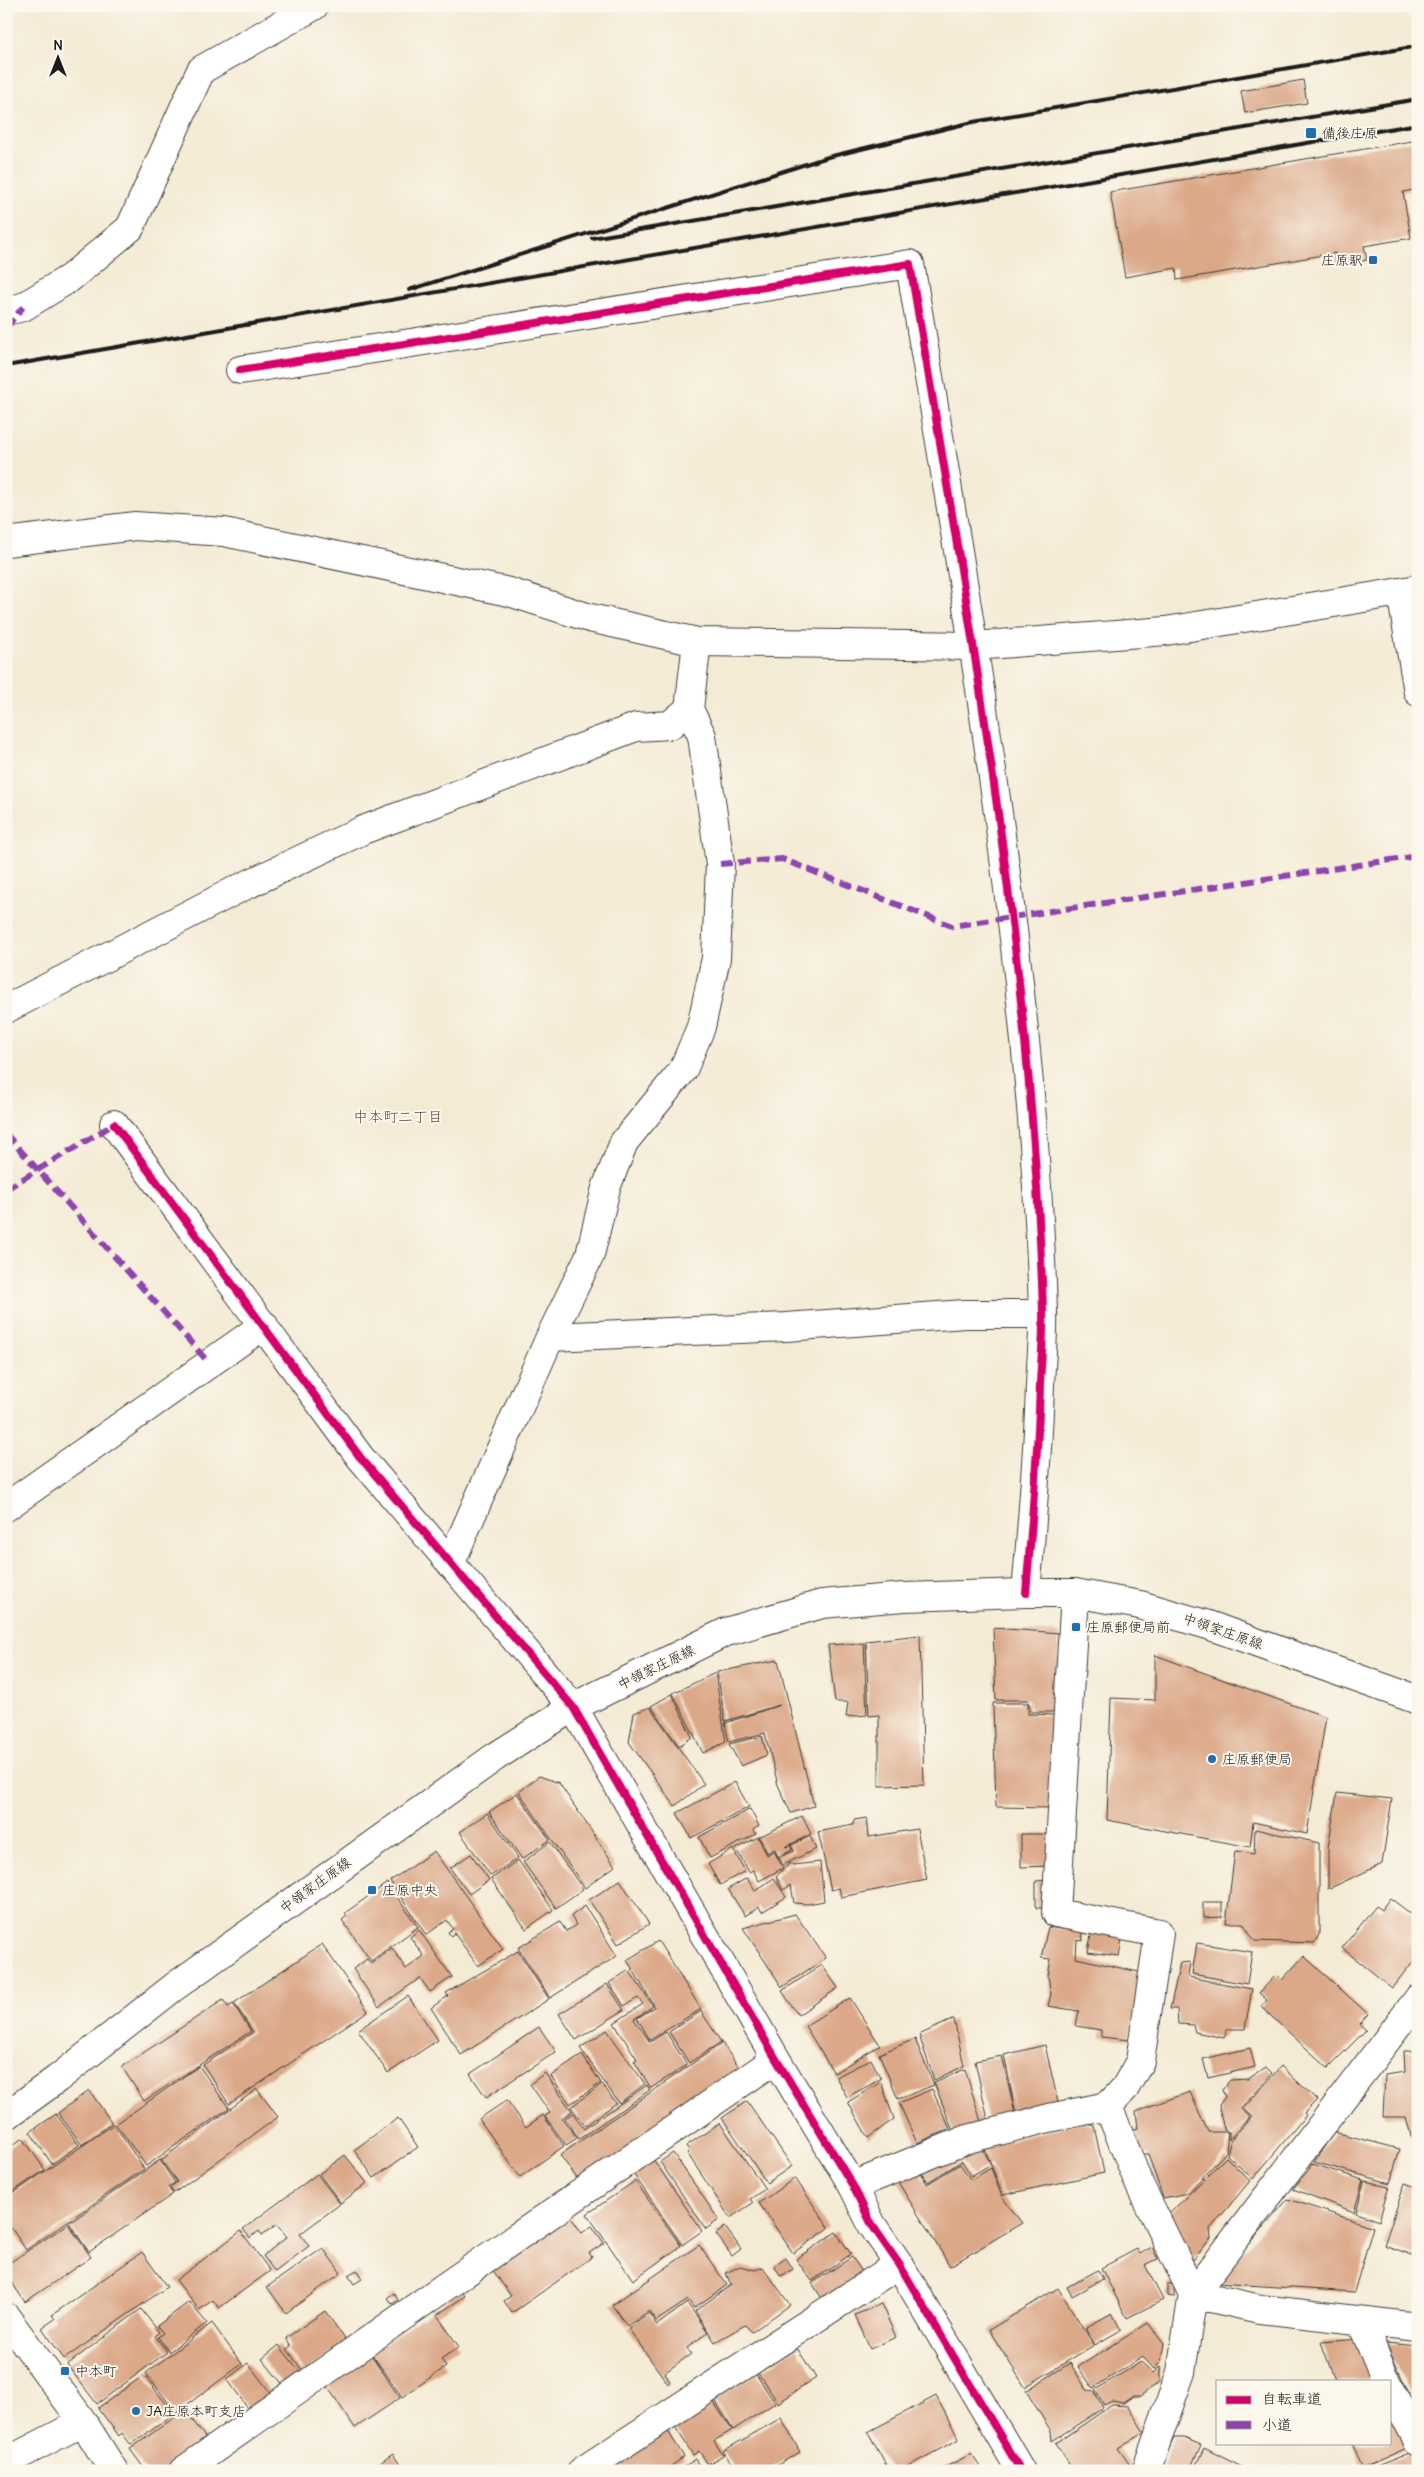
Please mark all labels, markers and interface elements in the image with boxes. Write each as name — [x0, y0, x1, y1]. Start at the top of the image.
north arrow — [32, 32, 82, 82]
text: N — [53, 36, 63, 54]
place label: 備後庄原 — [1322, 124, 1378, 142]
marker: 備後庄原 — [1304, 126, 1318, 140]
place label: 庄原駅 — [1321, 251, 1363, 269]
marker: 庄原駅 — [1367, 254, 1379, 266]
district label: 中本町二丁目 — [353, 1107, 443, 1126]
street label: 中領家庄原線 — [1180, 1609, 1266, 1653]
place label: 庄原郵便局前 — [1086, 1618, 1170, 1636]
marker: 庄原郵便局前 — [1070, 1621, 1082, 1633]
street label: 中領家庄原線 — [614, 1640, 698, 1694]
place label: 庄原郵便局 — [1222, 1750, 1292, 1768]
marker: 庄原郵便局 — [1206, 1753, 1218, 1765]
street label: 中領家庄原線 — [276, 1853, 354, 1917]
place label: 庄原中央 — [382, 1881, 438, 1899]
marker: 庄原中央 — [366, 1884, 378, 1896]
place label: 中本町 — [75, 2362, 117, 2380]
marker: 中本町 — [59, 2365, 71, 2377]
legend — [1216, 2380, 1392, 2444]
text: 自転車道 — [1262, 2389, 1322, 2408]
place label: JA庄原本町支店 — [146, 2402, 246, 2420]
marker: JA庄原本町支店 — [130, 2405, 142, 2417]
text: 小道 — [1262, 2415, 1292, 2434]

